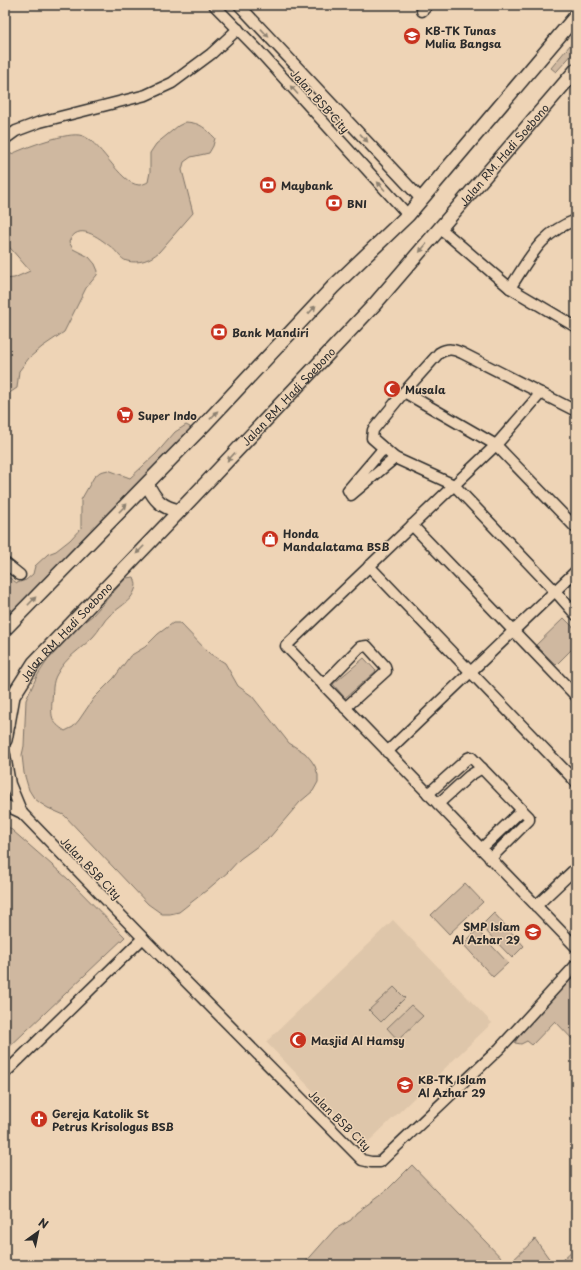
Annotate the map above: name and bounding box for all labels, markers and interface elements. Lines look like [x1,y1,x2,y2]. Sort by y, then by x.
place label: KB-TK Tunas Mulia Bangsa [425,22,502,52]
school or university icon: KB-TK Tunas Mulia Bangsa [402,26,422,46]
one-way arrow [261,28,270,38]
street label: Jalan BSB City [286,65,354,137]
one-way arrow [289,85,298,95]
street label: Jalan RM. Hadi Soebono [455,99,552,209]
one-way arrow [359,133,369,143]
bank icon: Maybank [258,175,278,195]
place label: Maybank [281,177,334,194]
one-way arrow [377,181,386,191]
bank icon: BNI [324,193,344,213]
place label: BNI [347,195,367,212]
one-way arrow [418,242,427,253]
one-way arrow [308,305,317,315]
bank icon: Bank Mandiri [209,322,229,342]
place label: Bank Mandiri [232,324,309,341]
street label: Jalan RM. Hadi Soebono [237,343,339,449]
mosque icon: Musala [382,379,402,399]
place label: Musala [405,381,446,398]
supermarket icon: Super Indo [115,405,135,425]
place label: Super Indo [138,407,197,424]
one-way arrow [209,410,219,420]
one-way arrow [226,452,236,462]
one-way arrow [118,503,128,513]
place label: Honda Mandalatama BSB [283,525,389,555]
shop icon: Honda Mandalatama BSB [260,529,280,549]
one-way arrow [136,545,145,555]
street label: Jalan RM. Hadi Soebono [16,578,116,685]
one-way arrow [27,596,37,606]
street label: Jalan BSB City [57,833,125,903]
place label: SMP Islam Al Azhar 29 [452,918,520,948]
school or university icon: SMP Islam Al Azhar 29 [523,922,543,942]
mosque icon: Masjid Al Hamsy [288,1030,308,1050]
place label: Masjid Al Hamsy [311,1032,405,1049]
place label: KB-TK Islam Al Azhar 29 [417,1071,486,1101]
school or university icon: KB-TK Islam Al Azhar 29 [395,1075,415,1095]
street label: Jalan BSB City [305,1086,375,1154]
place label: Gereja Katolik St Petrus Krisologus BSB [52,1105,174,1135]
church icon: Gereja Katolik St Petrus Krisologus BSB [29,1109,49,1129]
north arrow [18,1212,58,1252]
text: N [35,1214,52,1233]

